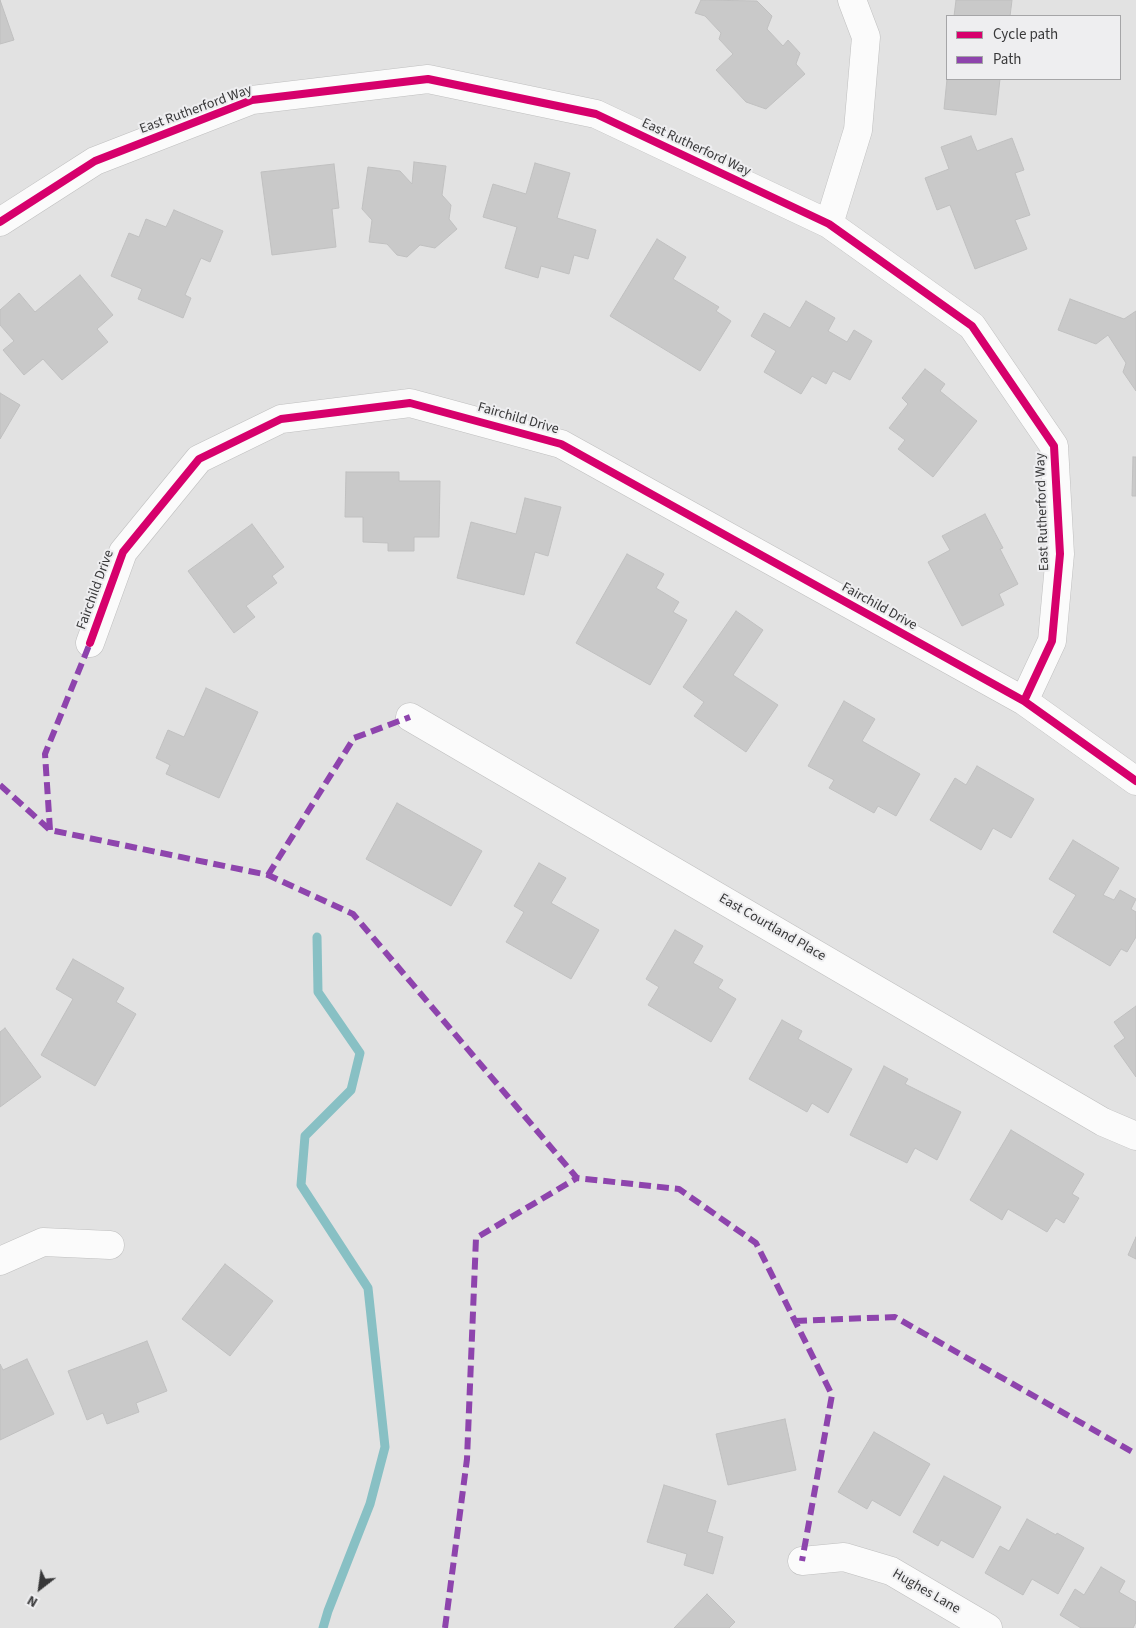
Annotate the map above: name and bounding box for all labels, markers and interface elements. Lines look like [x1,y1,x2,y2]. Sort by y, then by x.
legend [946,15,1121,80]
text: Cycle path [993,24,1058,45]
text: Path [993,49,1021,70]
street label: East Rutherford Way [137,82,255,138]
street label: East Rutherford Way [639,115,753,181]
street label: Fairchild Drive [476,399,560,439]
street label: East Rutherford Way [1033,453,1053,571]
street label: Fairchild Drive [74,548,118,632]
street label: Fairchild Drive [838,579,920,635]
street label: East Courtland Place [716,891,828,965]
north arrow [15,1563,65,1613]
street label: Hughes Lane [889,1566,963,1618]
text: N [23,1590,42,1612]

